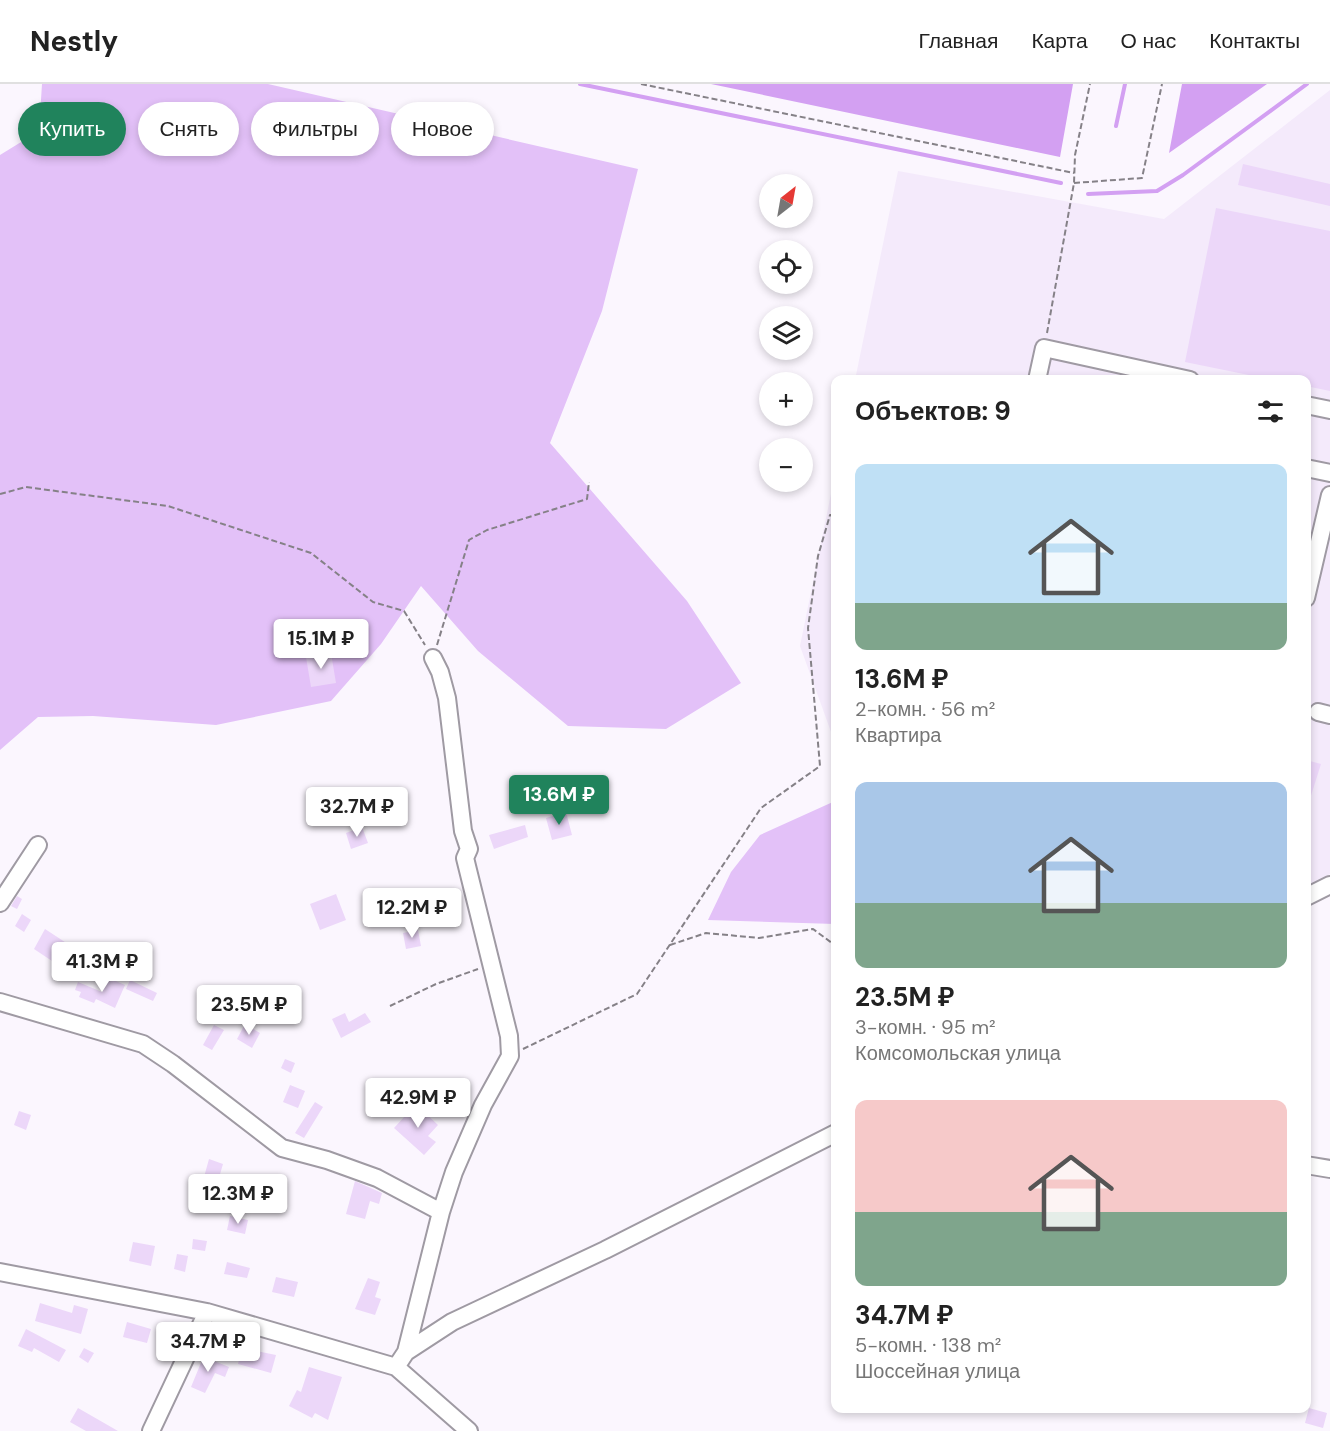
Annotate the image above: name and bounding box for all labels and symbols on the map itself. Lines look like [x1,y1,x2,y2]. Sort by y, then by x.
north arrow [759,174,813,228]
pin: 15.1M ₽ [266,619,376,670]
pin: 13.6M ₽ [504,775,614,826]
pin: 32.7M ₽ [302,787,412,838]
pin: 12.2M ₽ [357,888,467,939]
pin: 41.3M ₽ [47,942,157,993]
pin: 23.5M ₽ [194,985,304,1036]
pin: 42.9M ₽ [363,1078,473,1129]
pin: 12.3M ₽ [183,1174,293,1225]
pin: 34.7M ₽ [153,1322,263,1373]

